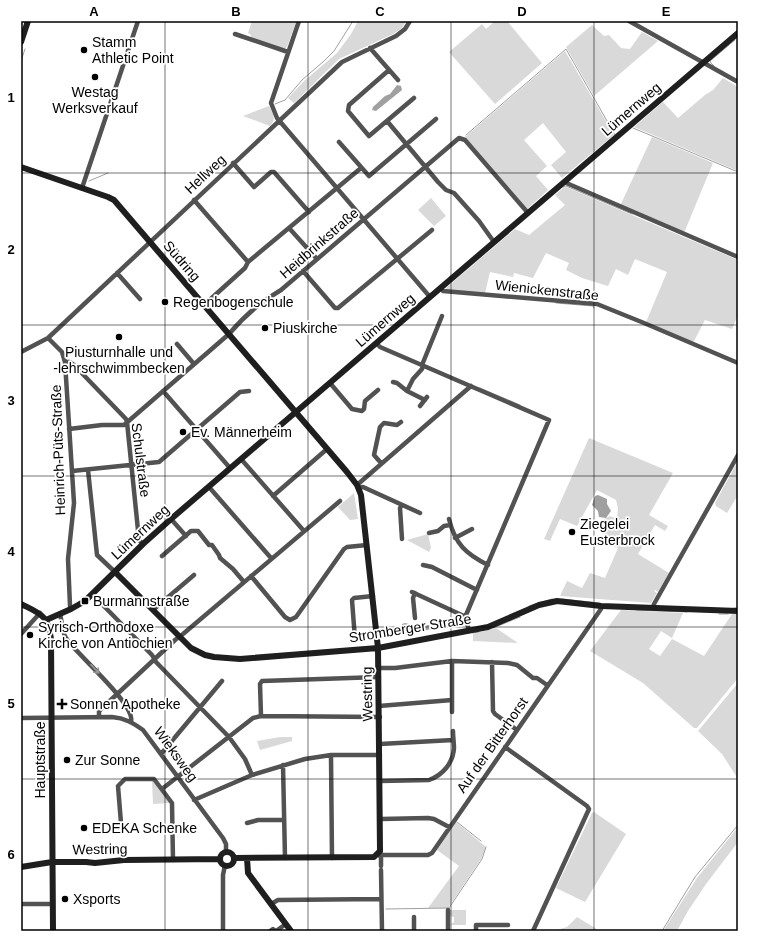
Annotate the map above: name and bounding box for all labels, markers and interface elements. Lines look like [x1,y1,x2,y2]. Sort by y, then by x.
text: A [89,4,99,19]
text: B [231,4,241,19]
text: C [375,4,385,19]
text: D [517,4,527,19]
text: E [662,4,671,19]
place label: Stamm Athletic Point [92,34,174,66]
marker: Stamm Athletic Point [79,45,89,55]
marker: Westag Werksverkauf [90,72,100,82]
street label: Lümernweg [598,79,664,139]
place label: Westag Werksverkauf [52,84,138,116]
text: 1 [7,90,15,105]
street label: Hellweg [181,151,229,197]
street label: Heidbrinkstraße [276,204,362,281]
street label: Südring [160,238,204,284]
text: 2 [7,242,15,257]
street label: Wienickenstraße [494,277,600,303]
street label: Lümernweg [352,290,418,350]
place label: Regenbogenschule [173,294,294,310]
marker: Regenbogenschule [160,297,170,307]
place label: Piuskirche [273,320,338,336]
marker: Piuskirche [260,323,270,333]
marker: Piusturnhalle und -lehrschwimmbecken [114,332,124,342]
place label: Piusturnhalle und -lehrschwimmbecken [53,344,185,376]
street label: Heinrich-Püts-Straße [48,384,68,516]
text: 3 [7,393,15,408]
street label: Schulstraße [129,422,154,498]
place label: Ev. Männerheim [191,424,292,440]
marker: Ev. Männerheim [178,427,188,437]
street label: Lümernweg [108,501,172,563]
place label: Ziegelei Eusterbrock [580,516,656,548]
marker: Ziegelei Eusterbrock [567,527,577,537]
text: 4 [7,544,15,559]
place label: Burmannstraße [93,593,190,609]
marker: Burmannstraße [80,596,90,606]
street label: Stromberger Straße [348,610,473,646]
place label: Syrisch-Orthodoxe Kirche von Antiochien [38,619,173,651]
marker: Syrisch-Orthodoxe Kirche von Antiochien [25,630,35,640]
one-way arrow [90,664,99,674]
street label: Westring [359,666,375,722]
street label: Auf der Bitterhorst [453,694,531,796]
text: 5 [7,696,15,711]
place label: Sonnen Apotheke [70,696,181,712]
marker: Sonnen Apotheke [57,699,67,709]
street label: Hauptstraße [32,721,48,799]
street label: Wieksweg [151,723,201,785]
place label: Zur Sonne [75,752,141,768]
marker: Zur Sonne [62,755,72,765]
place label: EDEKA Schenke [92,820,197,836]
marker: EDEKA Schenke [79,823,89,833]
street label: Westring [72,841,128,857]
text: 6 [7,847,15,862]
place label: Xsports [73,891,120,907]
marker: Xsports [60,894,70,904]

